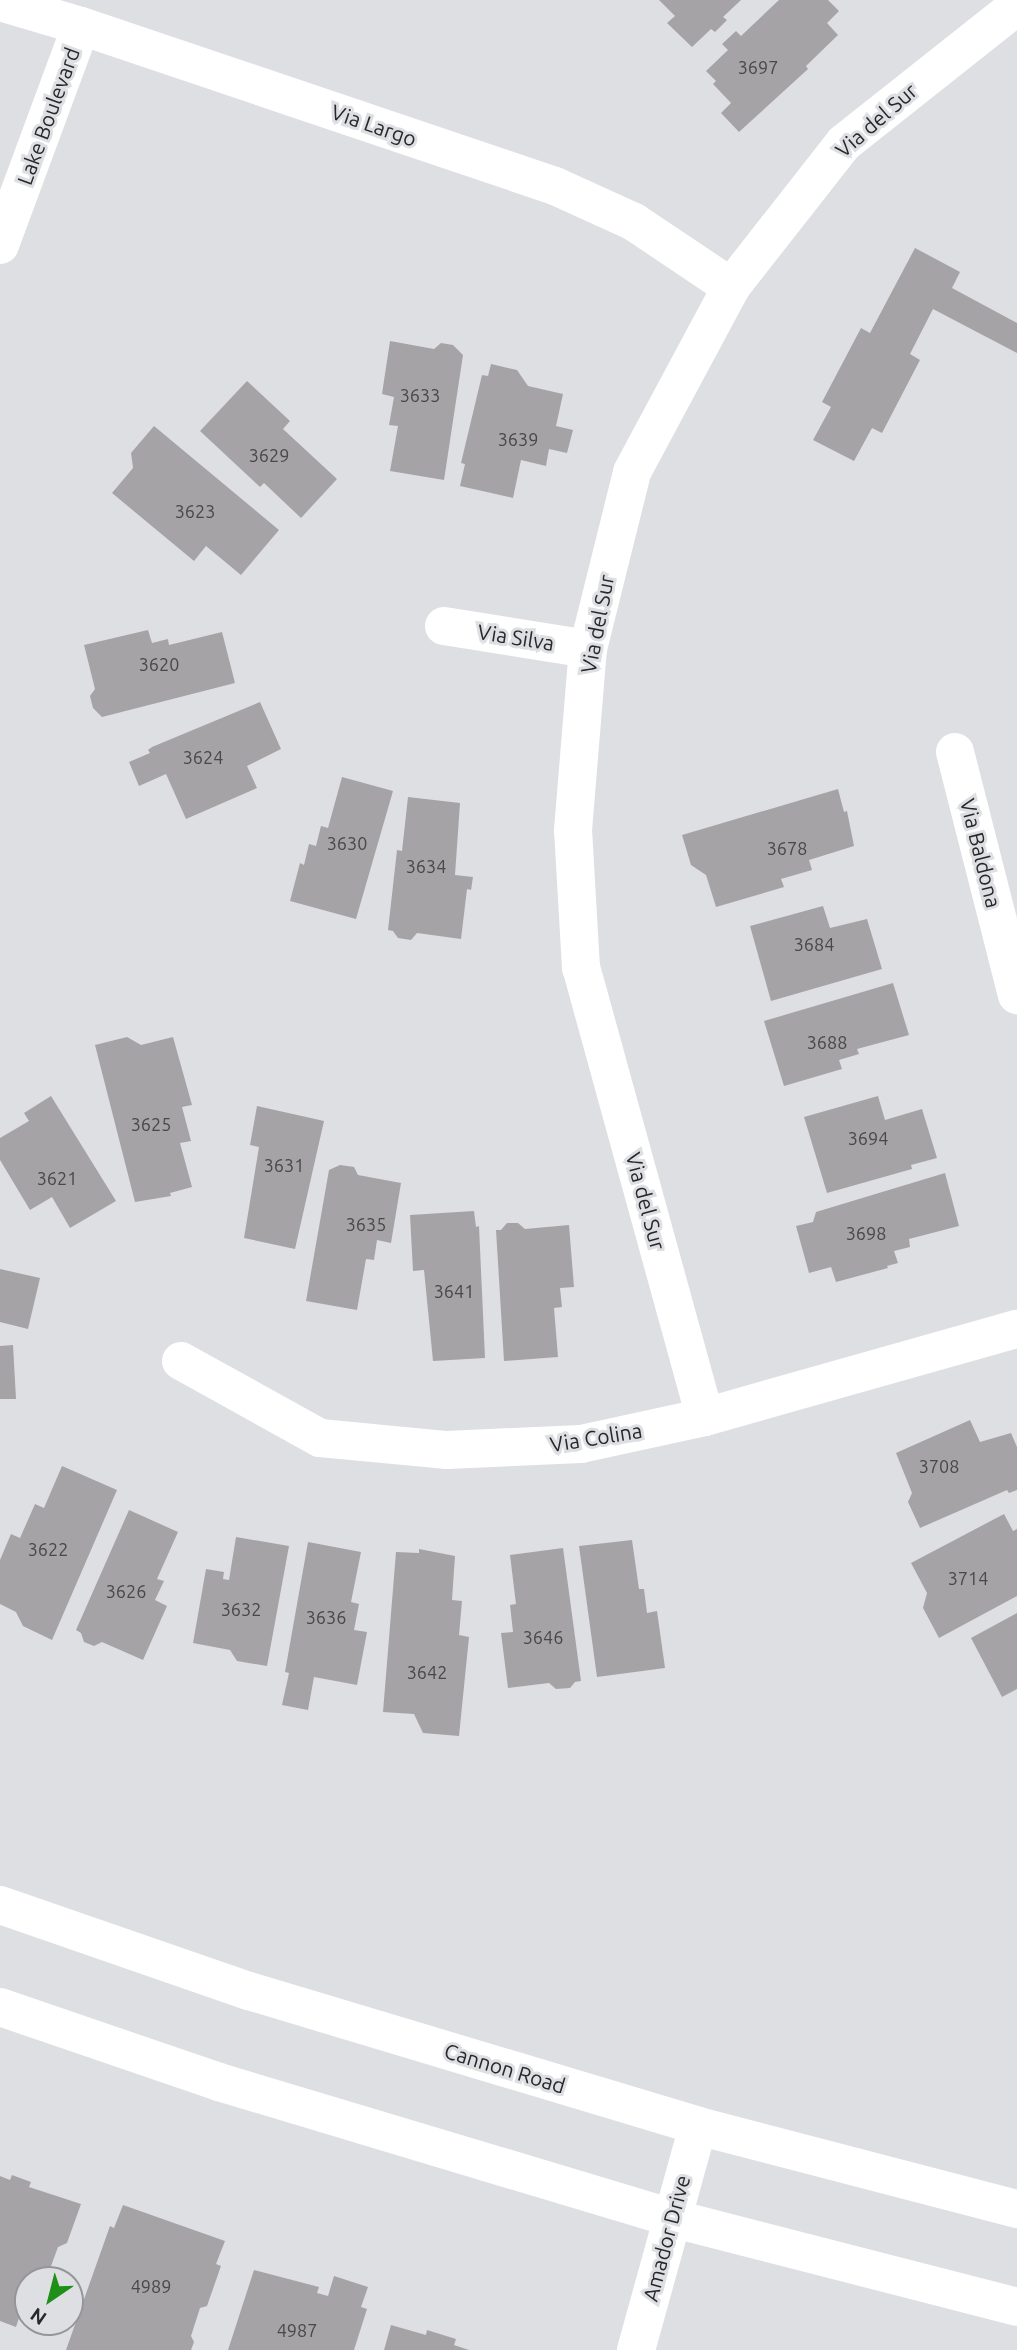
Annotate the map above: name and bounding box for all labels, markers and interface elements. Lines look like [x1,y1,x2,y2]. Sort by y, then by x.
street label: Lake Boulevard [12,44,84,188]
house number: 3697 [738,56,778,78]
street label: Via del Sur [830,78,922,162]
street label: Via Largo [328,99,420,151]
house number: 3633 [400,384,440,406]
house number: 3639 [498,428,538,450]
house number: 3629 [249,444,289,466]
house number: 3623 [175,500,215,522]
street label: Via del Sur [575,573,619,675]
street label: Via Silva [476,619,556,655]
house number: 3620 [139,653,179,675]
house number: 3624 [183,746,223,768]
street label: Via Baldona [955,796,1007,910]
house number: 3630 [327,832,367,854]
house number: 3678 [767,837,807,859]
house number: 3634 [406,855,446,877]
house number: 3684 [794,933,834,955]
house number: 3688 [807,1031,847,1053]
house number: 3625 [131,1113,171,1135]
house number: 3694 [848,1127,888,1149]
street label: Via del Sur [621,1150,671,1252]
house number: 3631 [264,1154,304,1176]
house number: 3621 [37,1167,77,1189]
house number: 3635 [346,1213,386,1235]
house number: 3698 [846,1222,886,1244]
house number: 3641 [434,1280,474,1302]
street label: Via Colina [548,1417,644,1457]
house number: 3708 [919,1455,959,1477]
house number: 3622 [28,1538,68,1560]
house number: 3714 [948,1567,988,1589]
house number: 3626 [106,1580,146,1602]
house number: 3632 [221,1598,261,1620]
house number: 3636 [306,1606,346,1628]
house number: 3646 [523,1626,563,1648]
house number: 3642 [407,1661,447,1683]
street label: Cannon Road [441,2038,569,2098]
street label: Amador Drive [637,2172,695,2304]
north arrow [14,2266,84,2336]
house number: 4989 [131,2275,171,2297]
text: N [26,2303,50,2330]
house number: 4987 [277,2319,317,2341]

